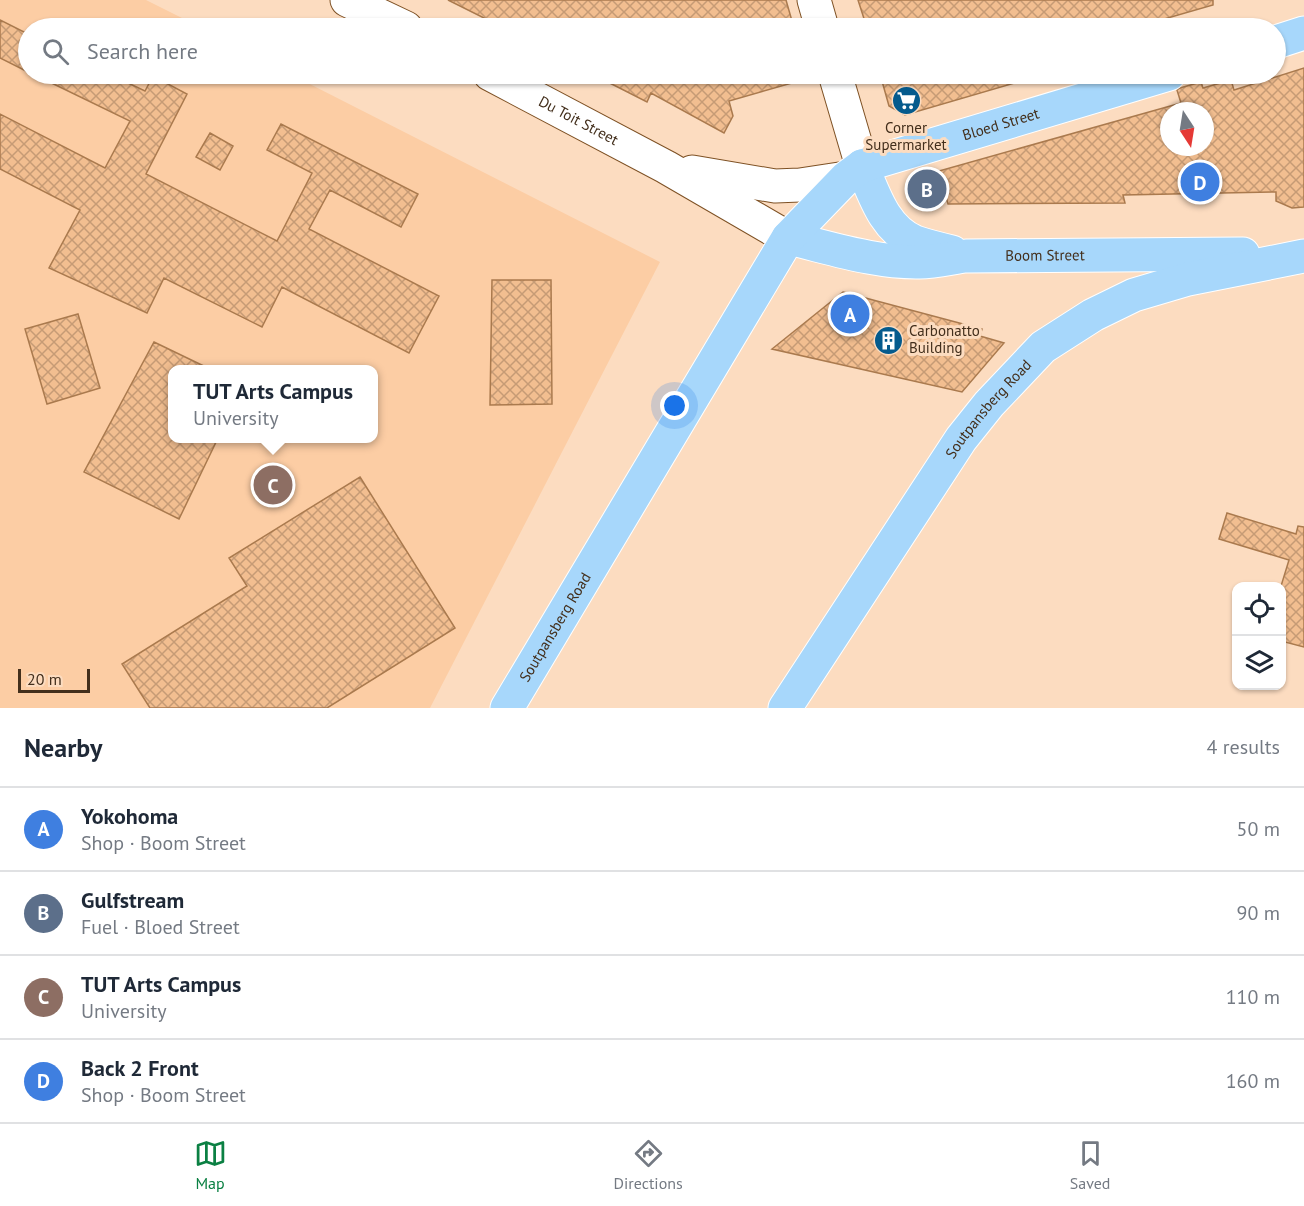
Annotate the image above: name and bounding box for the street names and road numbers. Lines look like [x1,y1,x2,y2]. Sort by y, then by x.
street label: Du Toit Street [536,91,622,149]
street label: Bloed Street [960,103,1041,144]
street label: Boom Street [1005,245,1085,265]
street label: Soutpansberg Road [941,355,1035,462]
street label: Soutpansberg Road [515,569,595,685]

